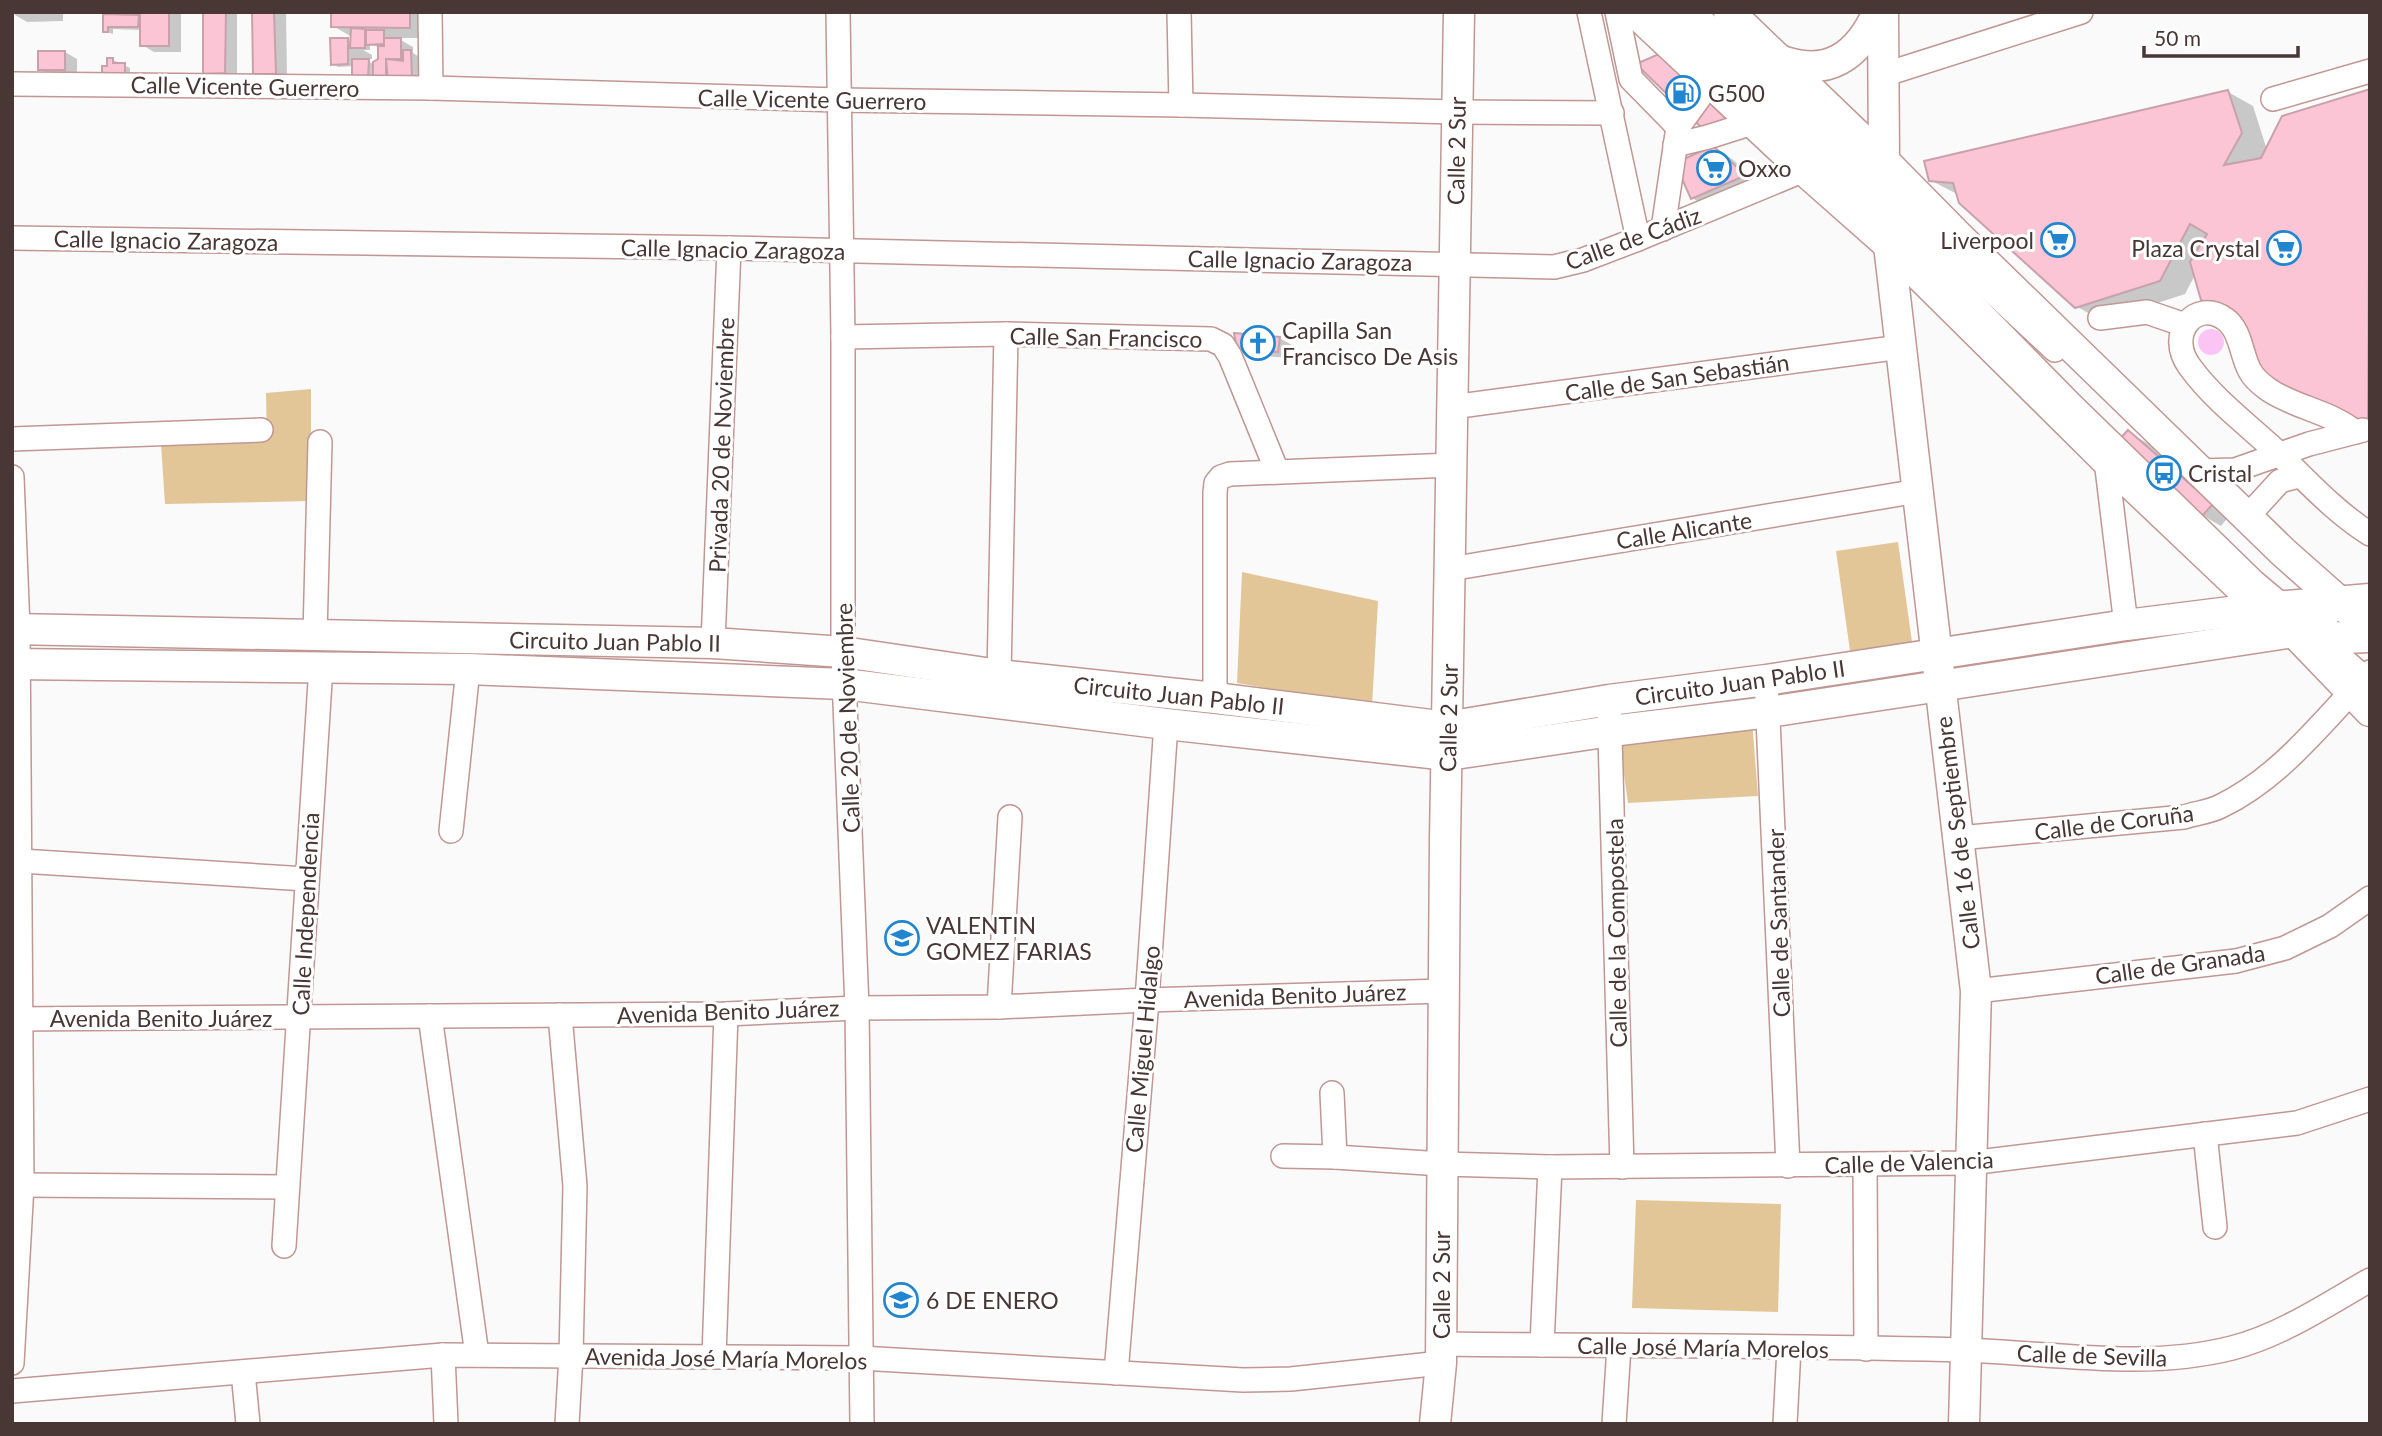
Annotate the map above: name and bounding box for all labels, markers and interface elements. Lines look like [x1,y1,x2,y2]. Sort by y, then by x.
scale bar [2144,14,2298,58]
text: 50 m [2154,25,2201,50]
street label: Calle Vicente Guerrero [130,70,360,102]
fuel station icon: G500 [1664,74,1702,112]
place label: G500 [1708,79,1765,107]
street label: Calle Vicente Guerrero [697,83,927,115]
street label: Calle 2 Sur [1441,96,1471,205]
supermarket icon: Oxxo [1695,149,1733,187]
place label: Oxxo [1738,154,1792,182]
street label: Calle de Cádiz [1561,201,1705,275]
supermarket icon: Liverpool [2039,221,2077,259]
street label: Calle Ignacio Zaragoza [53,224,279,256]
place label: Liverpool [1940,226,2034,254]
supermarket icon: Plaza Crystal [2265,229,2303,267]
street label: Calle Ignacio Zaragoza [620,233,846,265]
place label: Plaza Crystal [2131,234,2260,262]
street label: Calle Ignacio Zaragoza [1187,244,1413,276]
place label: Capilla San Francisco De Asis [1282,316,1458,370]
street label: Privada 20 de Noviembre [703,317,739,573]
street label: Calle San Francisco [1009,321,1203,353]
church icon: Capilla San Francisco De Asis [1239,324,1277,362]
street label: Calle de San Sebastián [1563,347,1791,407]
bus stop icon: Cristal [2145,454,2183,492]
place label: Cristal [2188,459,2252,487]
street label: Calle Alicante [1614,505,1754,555]
street label: Calle 20 de Noviembre [829,602,865,834]
street label: Circuito Juan Pablo II [509,625,721,657]
street label: Circuito Juan Pablo II [1633,653,1847,711]
street label: Calle 2 Sur [1433,663,1463,772]
street label: Circuito Juan Pablo II [1072,670,1286,720]
street label: Calle 16 de Septiembre [1929,715,1985,951]
street label: Calle de Coruña [2033,798,2195,846]
street label: Calle Independencia [286,812,324,1016]
street label: Calle de la Compostela [1600,818,1632,1048]
street label: Calle de Santander [1761,827,1795,1018]
place label: VALENTIN GOMEZ FARIAS [926,911,1092,965]
school or university icon: VALENTIN GOMEZ FARIAS [883,919,921,957]
street label: Calle de Granada [2093,938,2267,990]
street label: Calle Miguel Hidalgo [1119,944,1165,1154]
street label: Avenida Benito Juárez [1183,977,1407,1013]
street label: Avenida Benito Juárez [616,993,840,1029]
street label: Avenida Benito Juárez [50,1004,272,1032]
street label: Calle de Valencia [1824,1145,1994,1179]
street label: Calle 2 Sur [1427,1230,1455,1339]
school or university icon: 6 DE ENERO [882,1281,920,1319]
place label: 6 DE ENERO [926,1286,1059,1314]
street label: Calle José María Morelos [1577,1331,1829,1363]
street label: Calle de Sevilla [2016,1338,2168,1372]
street label: Avenida José María Morelos [584,1342,868,1374]

